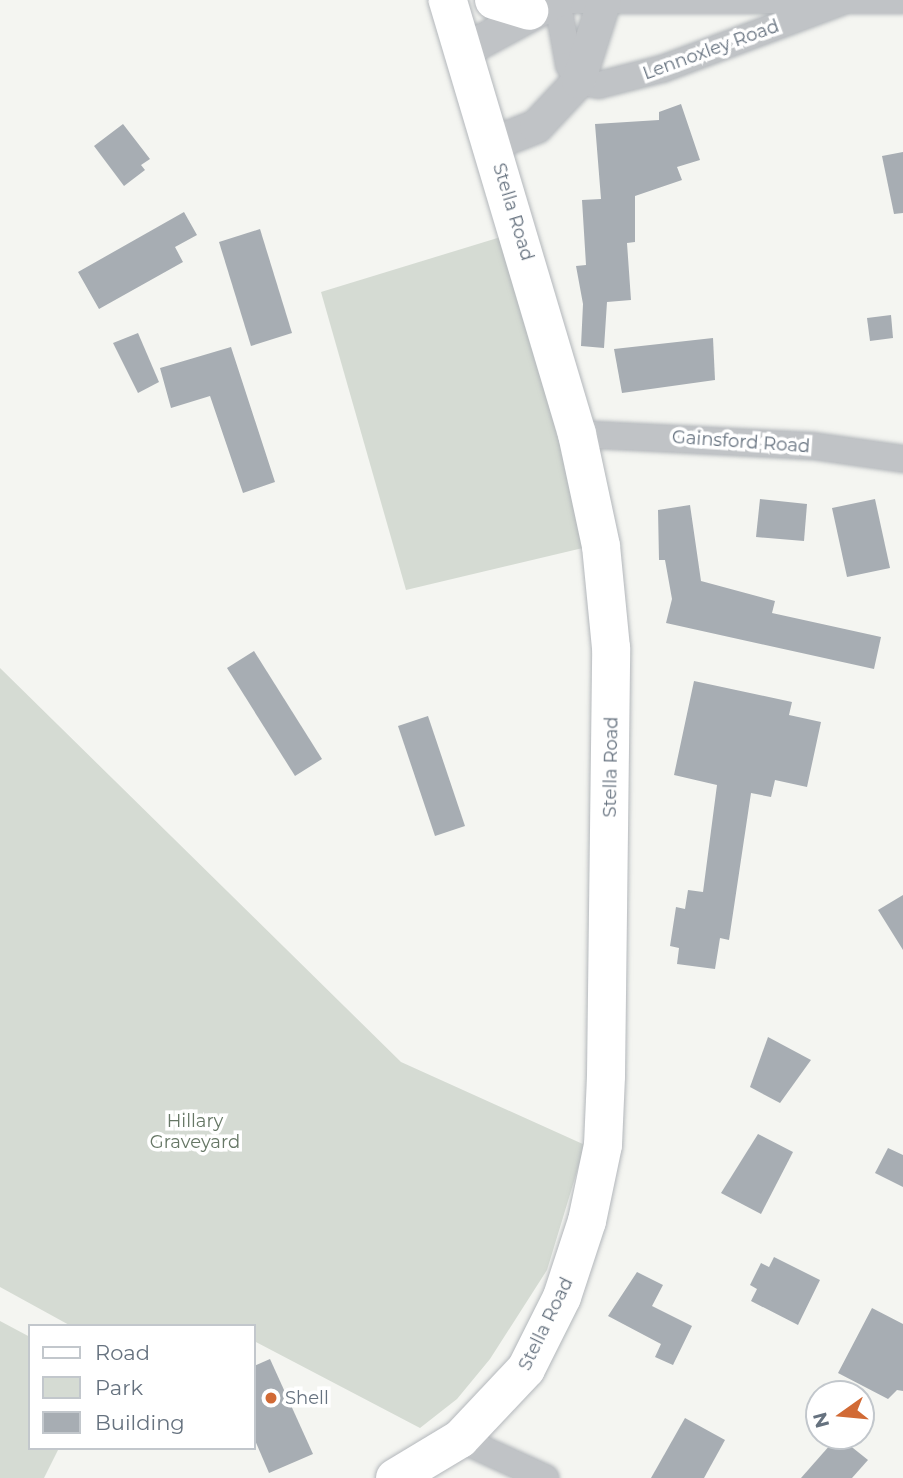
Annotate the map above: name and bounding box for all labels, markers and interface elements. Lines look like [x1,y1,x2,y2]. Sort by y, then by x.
street label: Lennoxley Road [640,15,782,85]
street label: Stella Road [488,161,538,263]
street label: Gainsford Road [671,426,811,458]
street label: Stella Road [599,716,623,818]
park label: Hillary Graveyard [150,1111,240,1154]
street label: Stella Road [514,1274,578,1374]
legend [28,1324,256,1450]
text: Road [95,1340,150,1365]
text: Park [95,1375,143,1400]
north arrow [805,1380,875,1450]
place label: Shell [285,1387,329,1409]
marker: Shell [263,1390,279,1406]
text: Building [95,1410,185,1435]
text: N [808,1410,834,1430]

